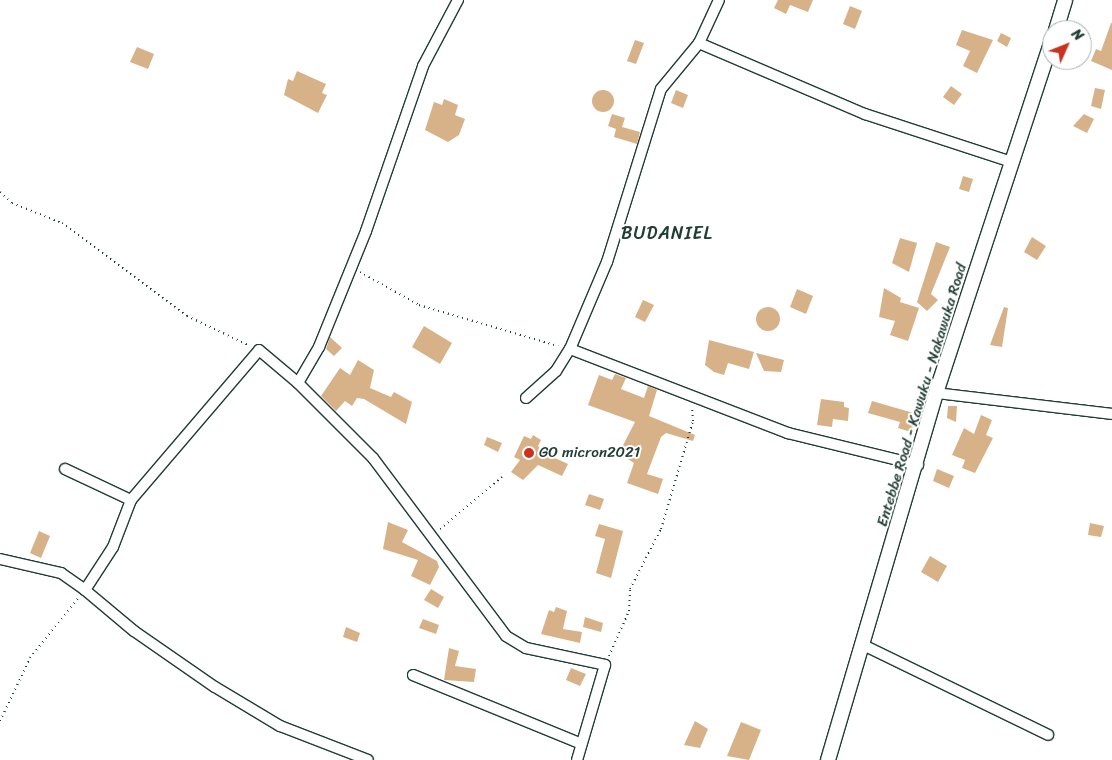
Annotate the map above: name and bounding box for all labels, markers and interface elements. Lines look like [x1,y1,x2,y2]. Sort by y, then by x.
north arrow [1042,20,1092,70]
text: N [1065,23,1090,47]
district label: BUDANIEL [621,222,713,244]
street label: Entebbe Road - Kawuku - Nakawuka Road [873,261,971,529]
place label: GO micron2021 [539,444,640,462]
marker: GO micron2021 [523,447,535,459]

